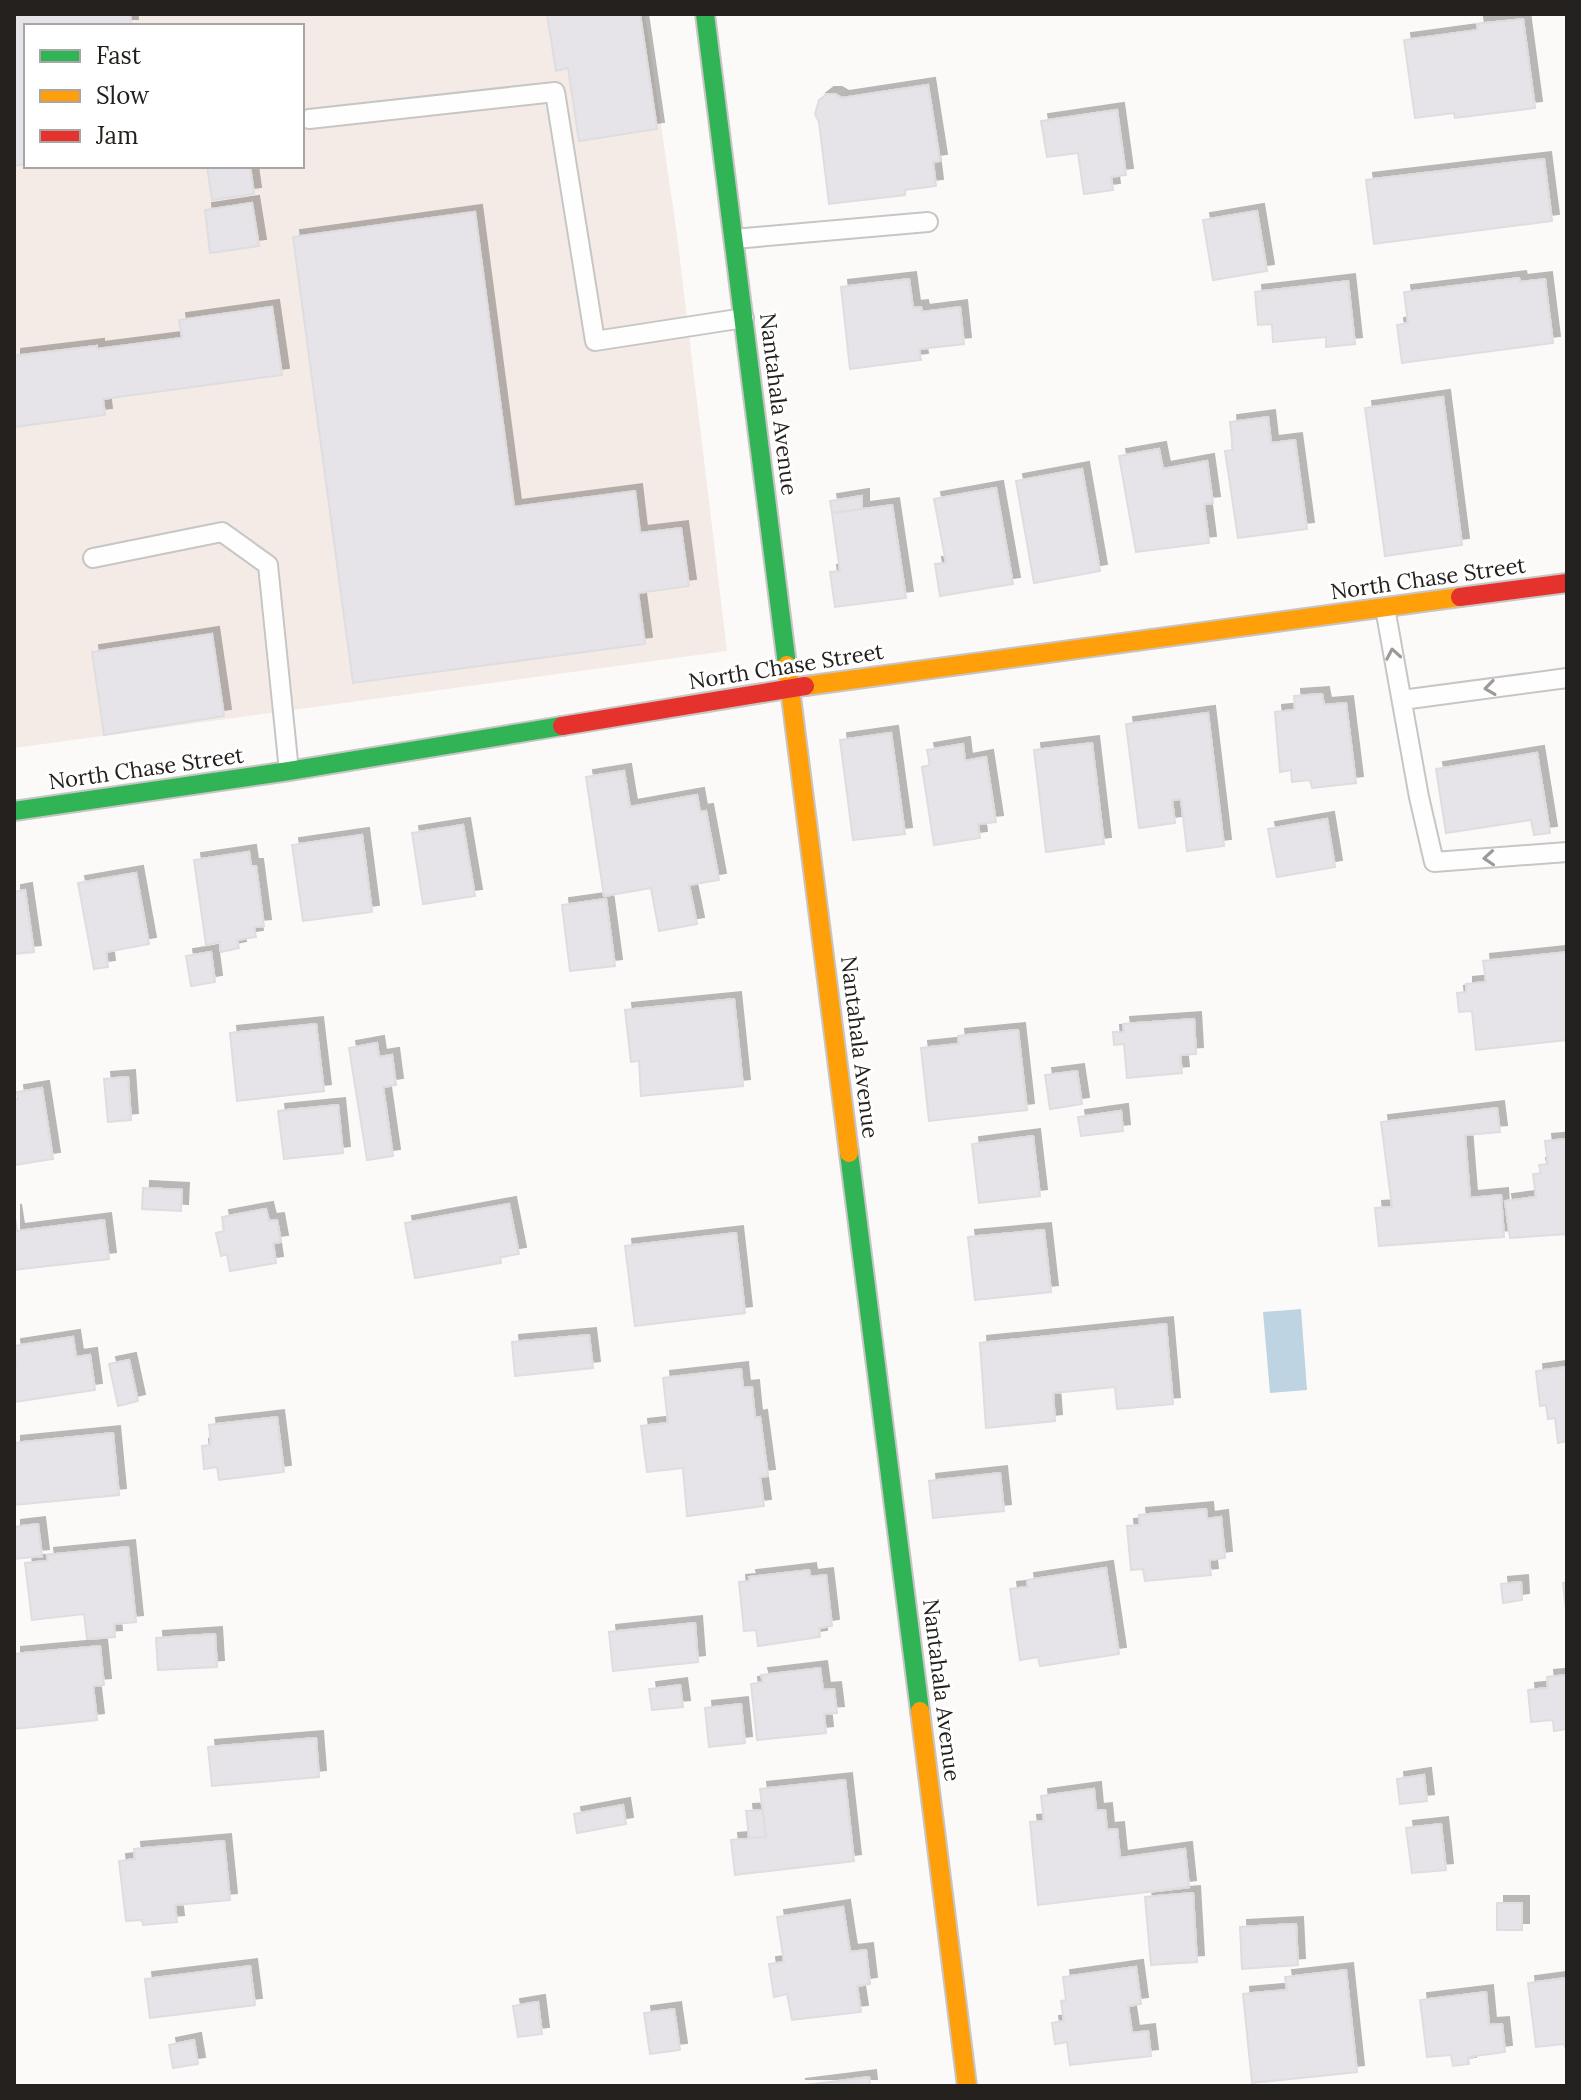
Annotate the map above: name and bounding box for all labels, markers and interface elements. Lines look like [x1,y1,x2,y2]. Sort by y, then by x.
legend [24,24,304,168]
text: Fast [96,40,142,71]
text: Slow [96,80,150,111]
text: Jam [95,120,138,151]
street label: Nantahala Avenue [754,311,804,497]
street label: North Chase Street [1329,550,1528,606]
street label: North Chase Street [687,637,886,695]
one-way arrow [1386,647,1403,661]
one-way arrow [1483,679,1497,696]
street label: North Chase Street [47,740,246,796]
one-way arrow [1482,849,1495,866]
street label: Nantahala Avenue [835,954,885,1140]
street label: Nantahala Avenue [917,1597,967,1783]

